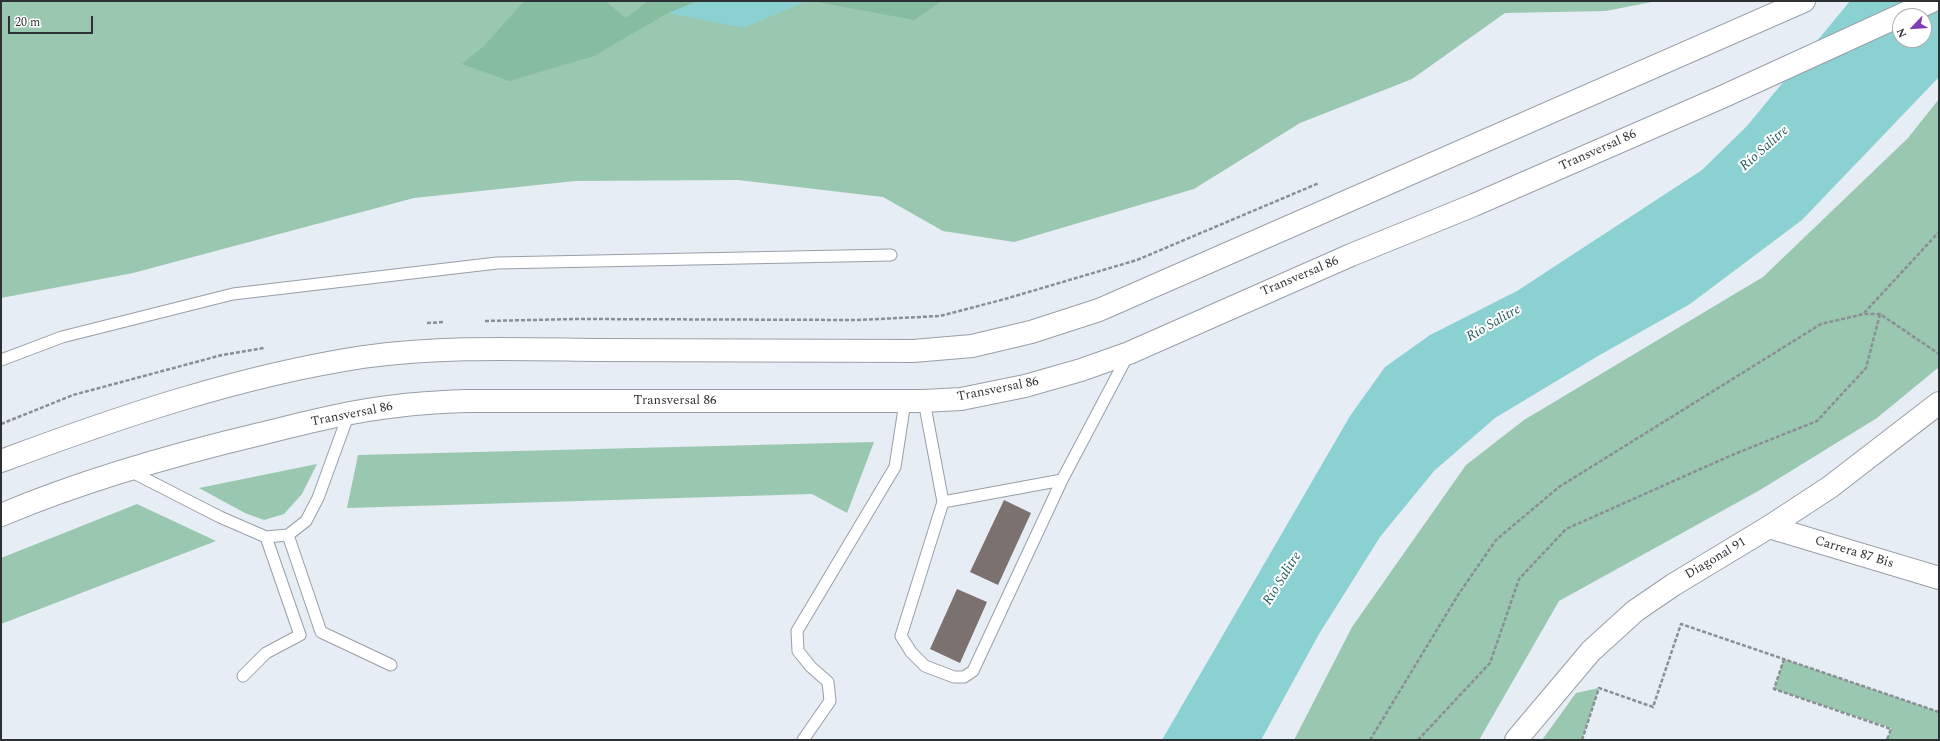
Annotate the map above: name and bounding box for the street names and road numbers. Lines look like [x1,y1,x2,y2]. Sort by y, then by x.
street label: Transversal 86 [1557,127,1639,175]
street label: Transversal 86 [1259,254,1341,300]
street label: Transversal 86 [956,374,1040,406]
street label: Transversal 86 [634,393,716,409]
street label: Transversal 86 [310,399,394,431]
street label: Carrera 87 Bis [1813,534,1895,572]
street label: Diagonal 91 [1683,535,1749,583]

